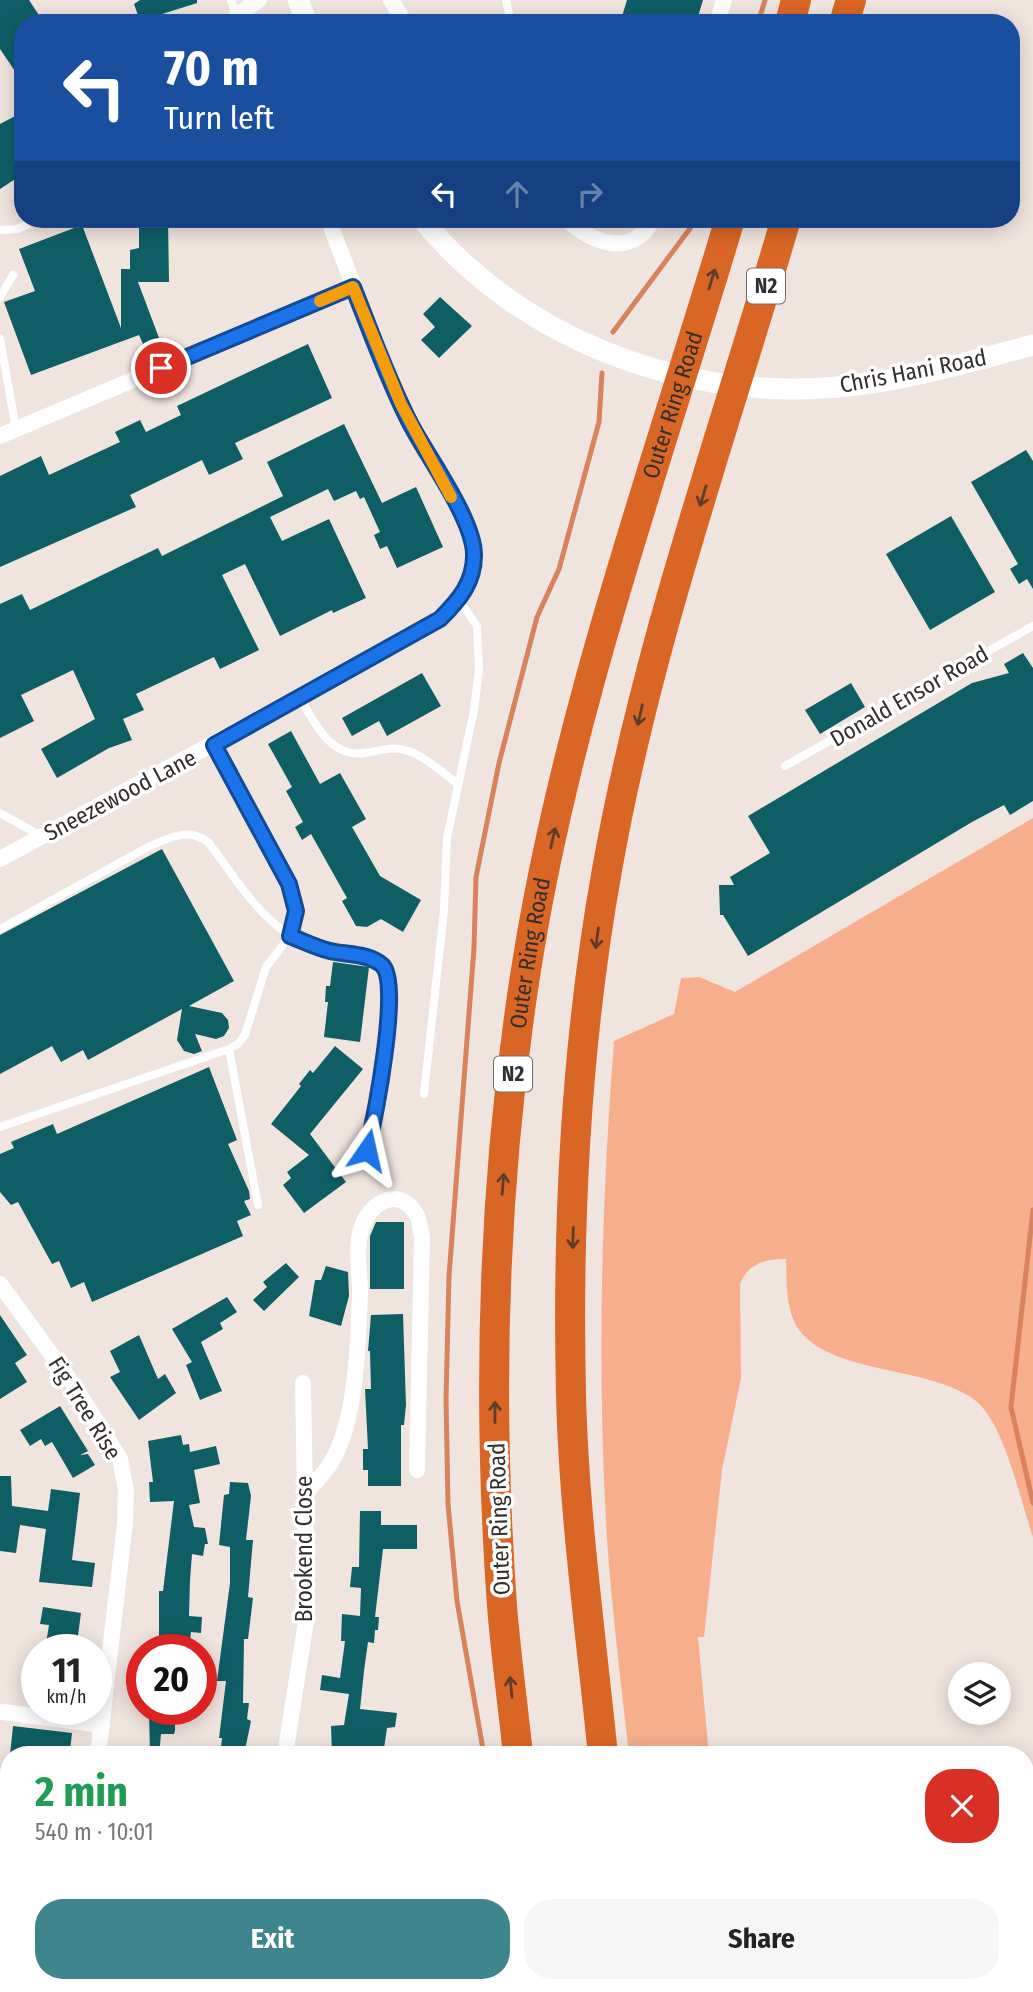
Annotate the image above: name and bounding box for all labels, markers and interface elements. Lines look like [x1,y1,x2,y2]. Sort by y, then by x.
text: 70 m [164,39,259,98]
icon: left [49,42,140,133]
text: Turn left [164,99,274,137]
icon: left [425,175,463,213]
icon: ahead [498,175,536,213]
icon: right [571,175,609,213]
road number: N2 [747,268,785,304]
one-way arrow [707,269,720,291]
street label: Outer Ring Road [636,328,709,482]
pin [131,338,191,398]
street label: Chris Hani Road [837,343,989,399]
icon: arrive [142,349,180,387]
one-way arrow [696,485,709,507]
street label: Donald Ensor Road [825,639,993,753]
one-way arrow [633,703,646,726]
street label: Sneezewood Lane [39,743,201,847]
one-way arrow [546,827,560,850]
street label: Outer Ring Road [504,875,556,1030]
one-way arrow [591,926,604,949]
road number: N2 [494,1056,532,1092]
position arrow [330,1113,404,1187]
one-way arrow [497,1173,510,1196]
one-way arrow [566,1226,580,1249]
street label: Fig Tree Rise [42,1351,128,1465]
one-way arrow [488,1400,502,1423]
street label: Outer Ring Road [482,1442,516,1596]
street label: Brookend Close [290,1476,318,1622]
speed limit sign: 20 [126,1634,217,1725]
text: 11 [52,1649,81,1691]
map controls [948,1662,1011,1725]
button: layers [948,1662,1011,1725]
one-way arrow [504,1677,517,1699]
text: km/h [46,1686,87,1708]
text: 2 min [35,1767,128,1817]
button: close [925,1769,999,1843]
text: 540 m · 10:01 [35,1818,154,1846]
button: Exit [35,1899,510,1979]
button: Share [524,1899,999,1979]

